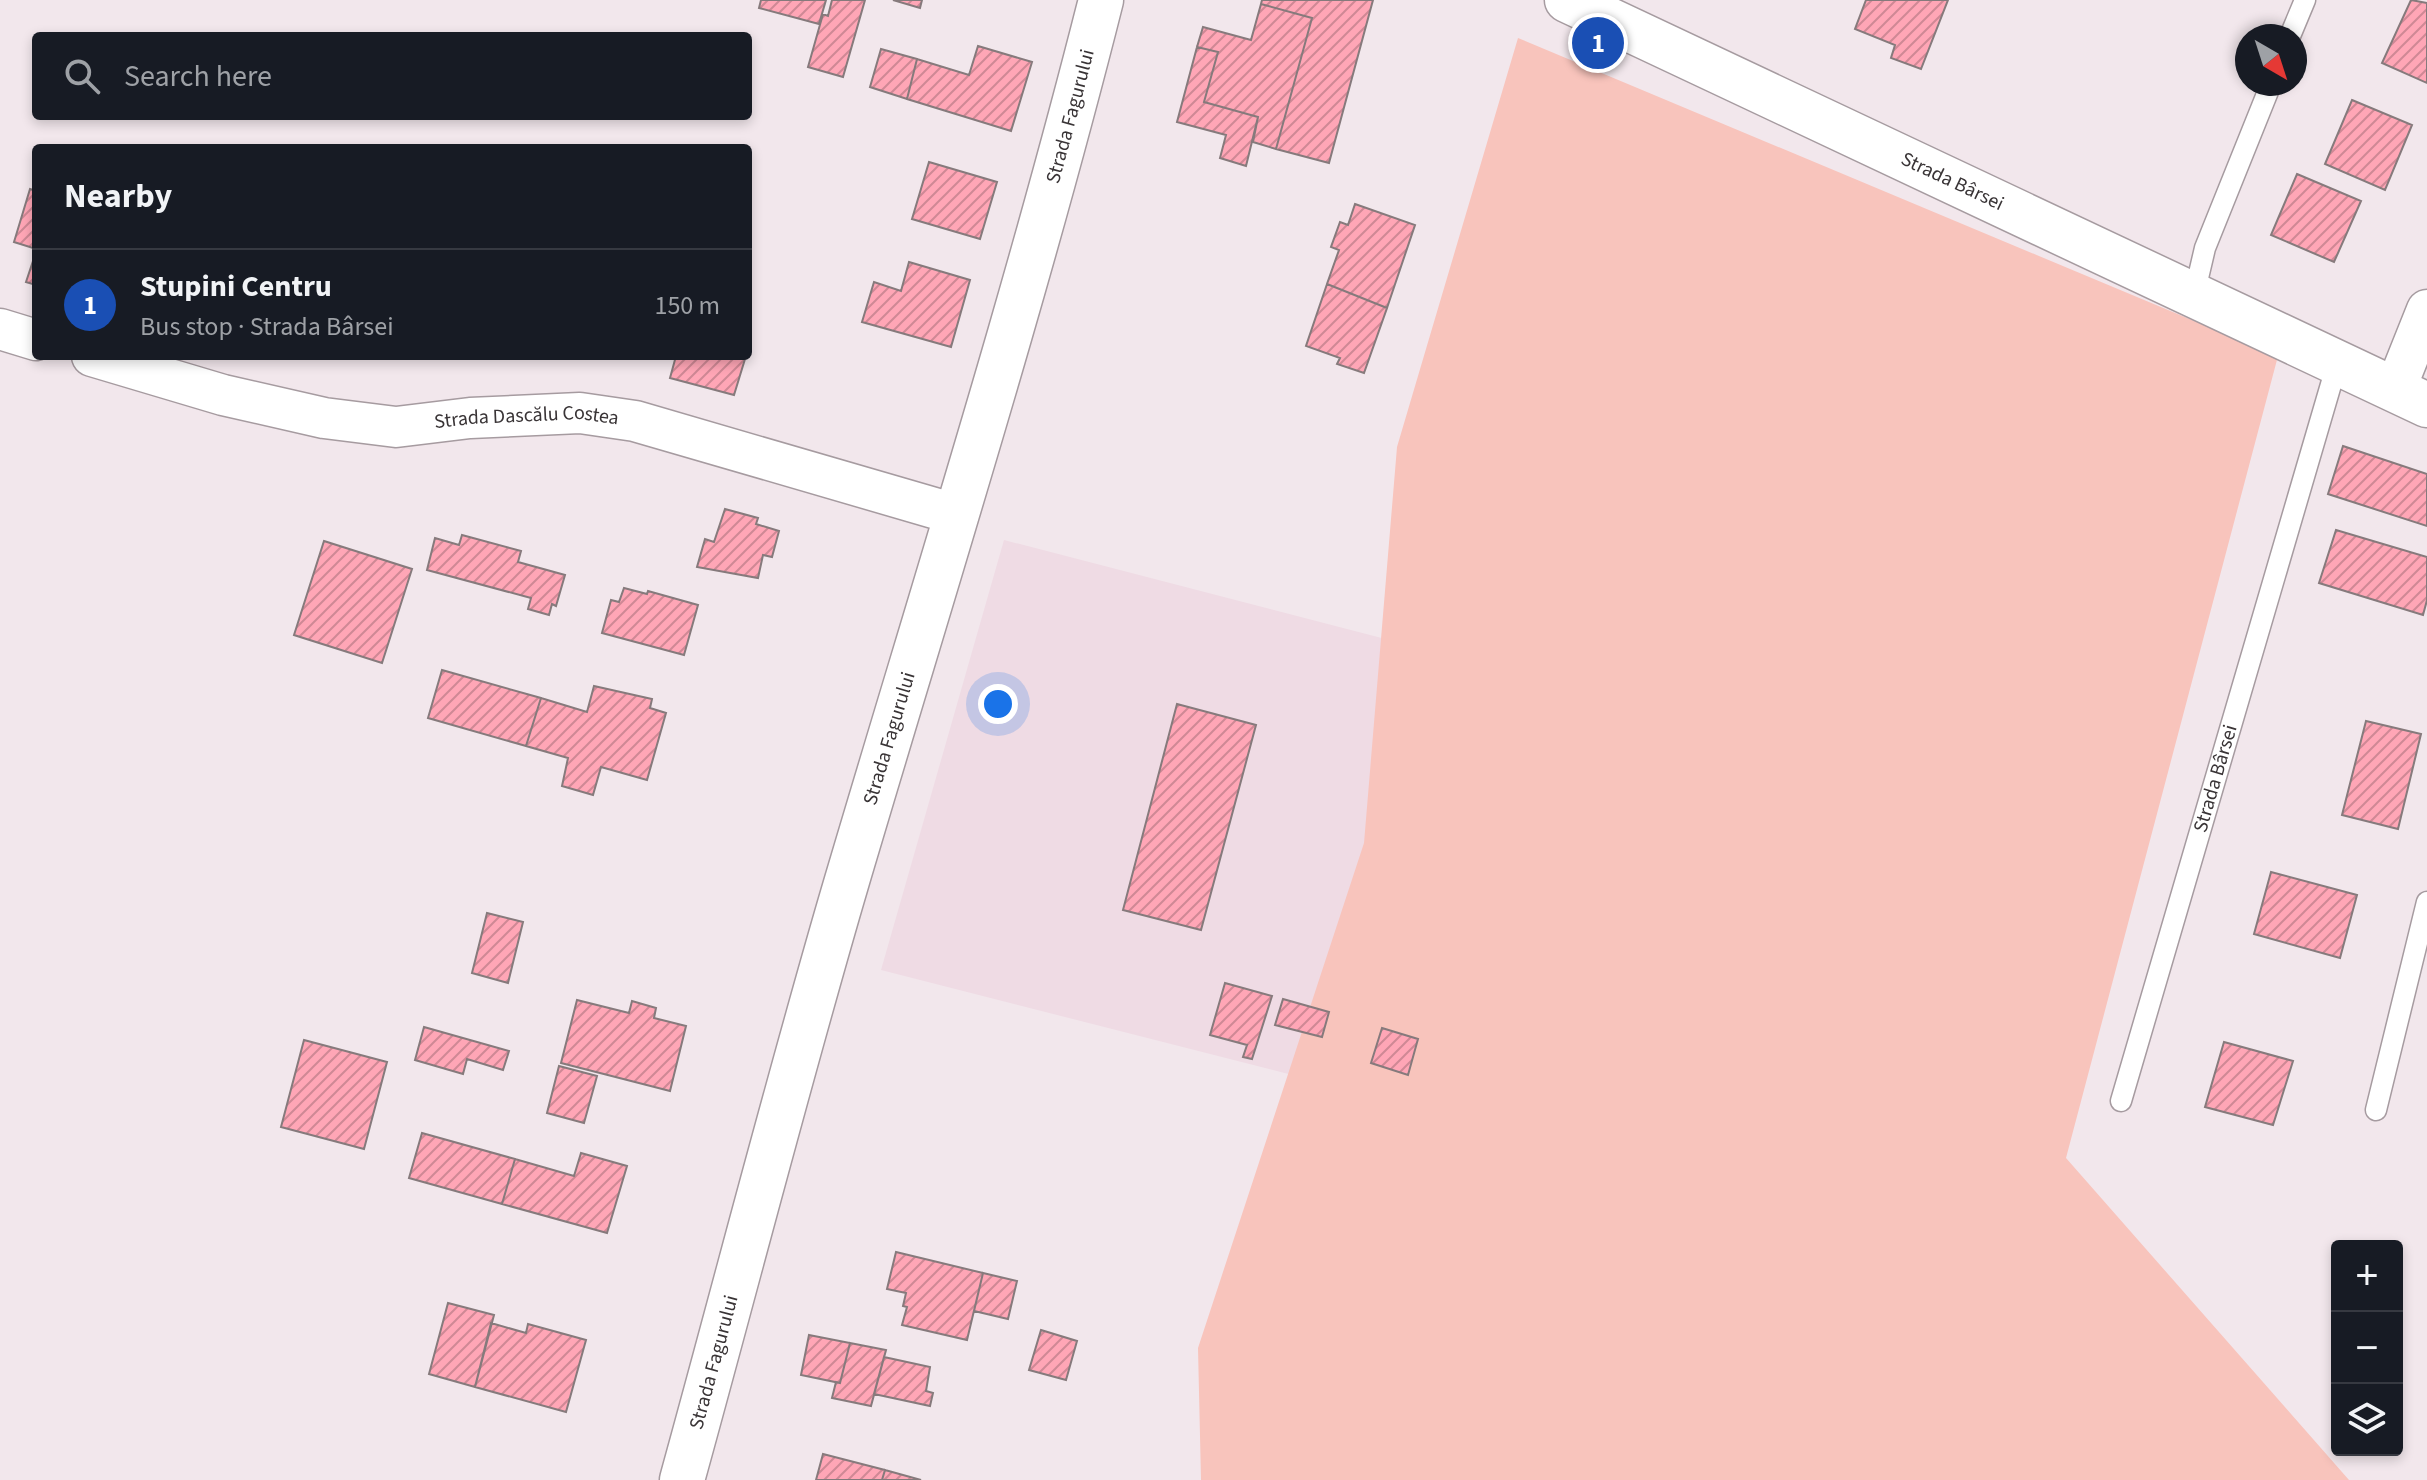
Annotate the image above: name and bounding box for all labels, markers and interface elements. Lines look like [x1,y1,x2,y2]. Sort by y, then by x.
pin: 1 [1572,13,1624,73]
north arrow [2235,24,2307,96]
search box [32,32,752,120]
street label: Strada Fagurului [1039,46,1102,187]
icon: search [60,54,104,98]
text: Search here [124,55,272,98]
street label: Strada Bârsei [1896,145,2008,218]
text: Nearby [64,172,172,221]
text: Stupini Centru [140,265,332,308]
text: 1 [83,287,97,324]
text: 150 m [654,287,720,324]
text: Bus stop · Strada Bârsei [140,308,394,345]
street label: Strada Dascălu Costea [433,399,621,436]
street label: Strada Fagurului [856,669,923,809]
your location [978,684,1018,724]
street label: Strada Bârsei [2186,722,2245,836]
map controls [2331,1240,2403,1456]
button: + [2331,1240,2403,1312]
street label: Strada Fagurului [683,1292,746,1432]
button: − [2331,1312,2403,1384]
button: layers [2331,1384,2403,1456]

